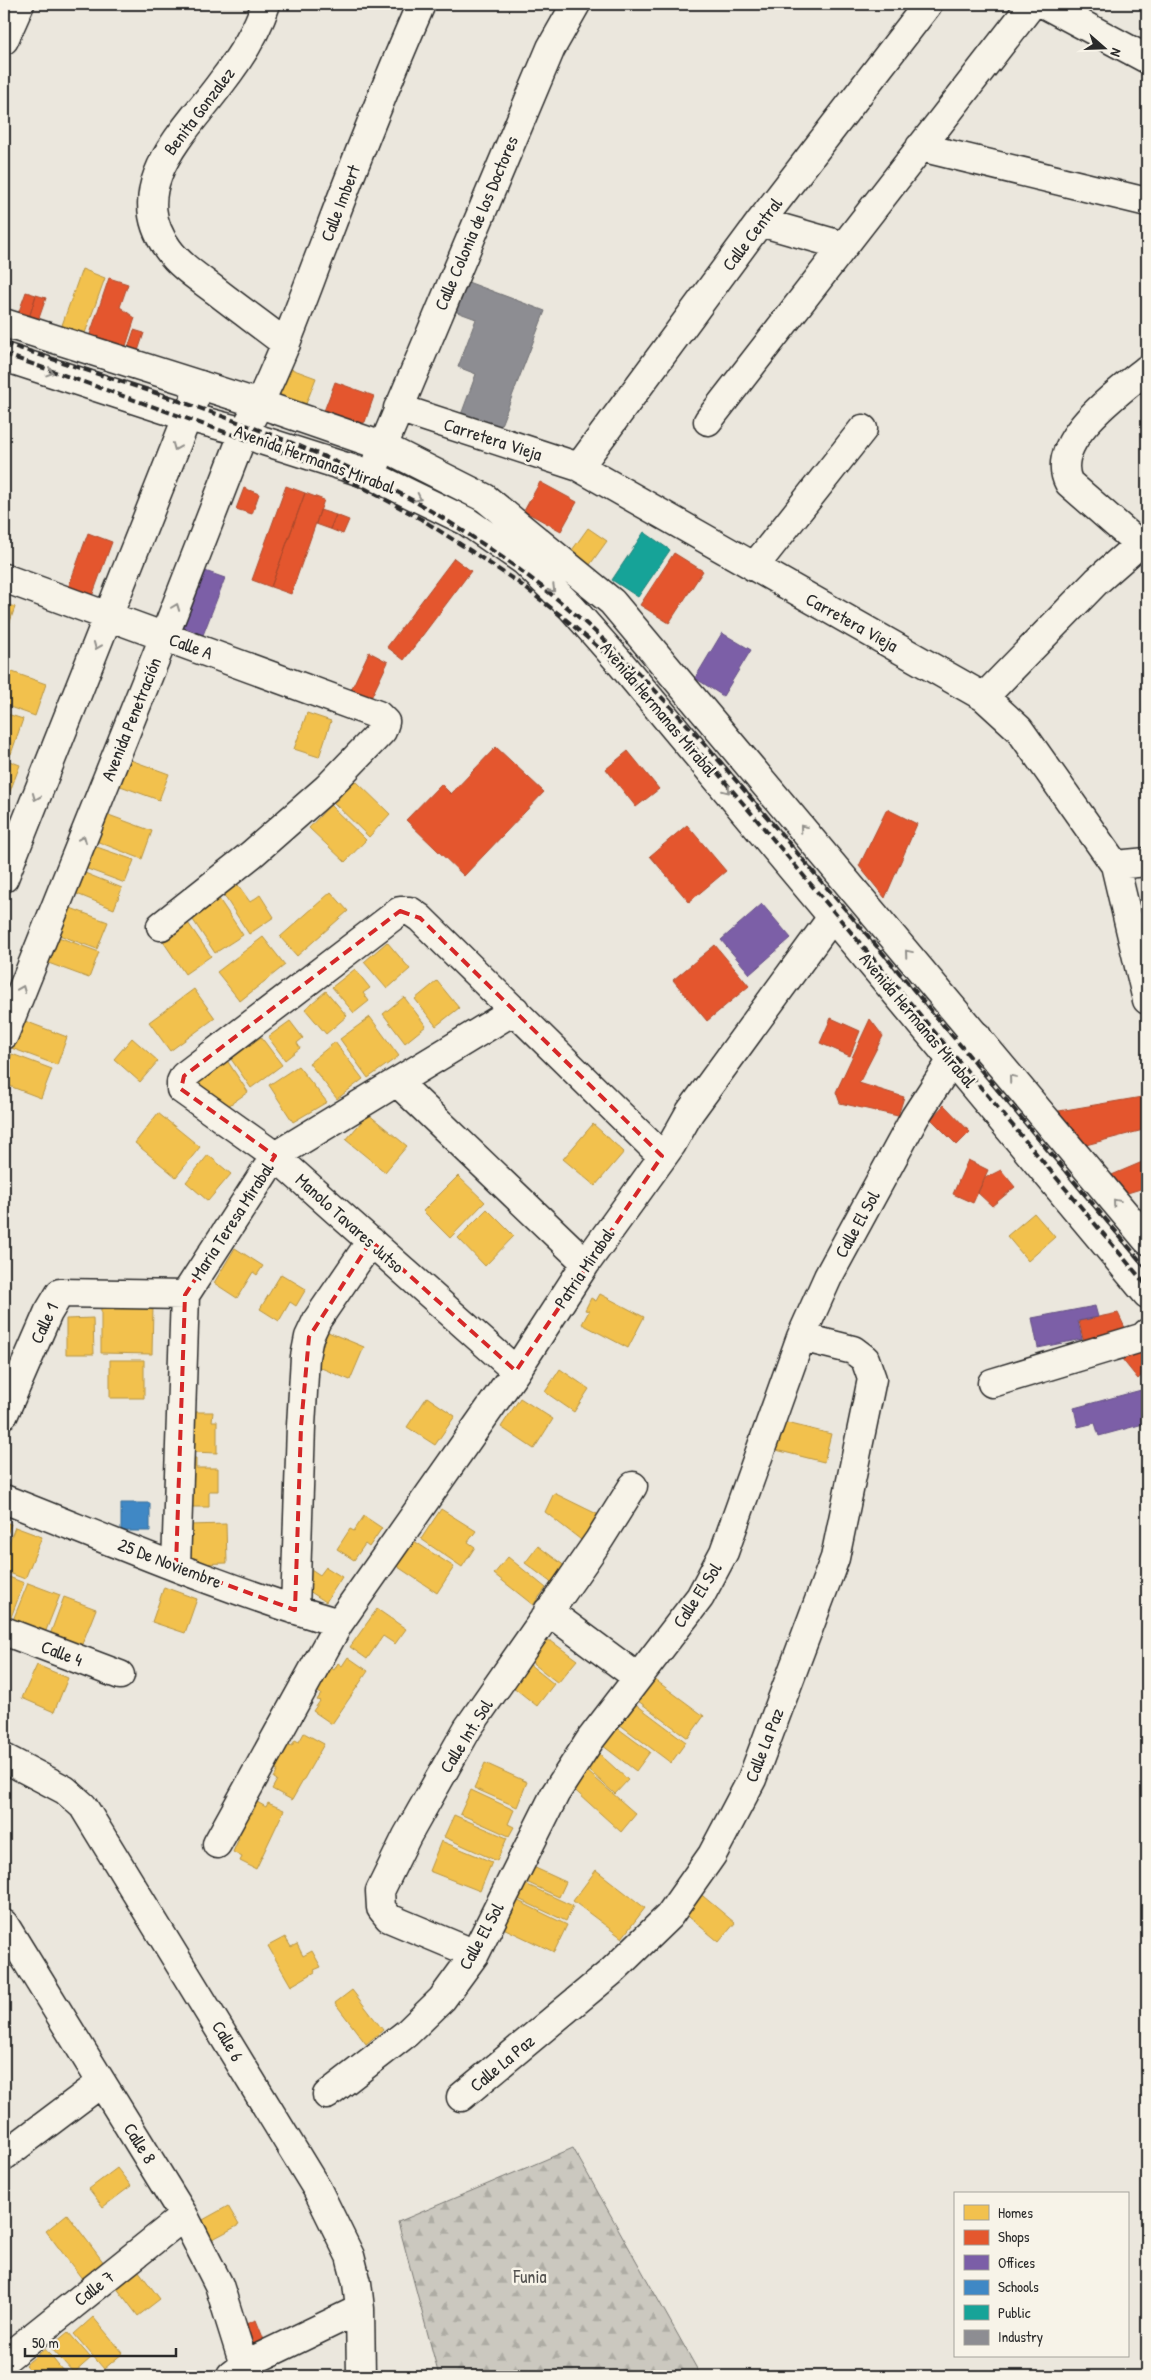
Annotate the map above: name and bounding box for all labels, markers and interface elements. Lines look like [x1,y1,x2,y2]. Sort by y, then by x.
north arrow [1078,22,1128,72]
text: N [1106,46,1127,60]
street label: Benita Gonzalez [158,62,241,160]
street label: Calle Colonia de los Doctores [428,132,524,314]
street label: Calle Imbert [314,160,366,245]
street label: Calle Central [716,192,788,276]
one-way arrow [45,366,54,376]
street label: Carretera Vieja [441,411,545,467]
street label: Avenida Hermanas Mirabal [231,418,399,500]
one-way arrow [172,442,182,450]
one-way arrow [413,492,422,502]
one-way arrow [546,583,555,592]
street label: Carretera Vieja [801,586,903,658]
one-way arrow [170,603,180,611]
street label: Calle A [166,627,217,665]
street label: Avenida Hermanas Mirabal [595,636,723,782]
one-way arrow [93,641,103,650]
street label: Avenida Penetración [95,653,167,785]
one-way arrow [722,785,731,794]
one-way arrow [32,792,43,801]
one-way arrow [800,825,809,834]
one-way arrow [76,835,87,844]
street label: Avenida Hermanas Mirabal [854,947,982,1093]
one-way arrow [905,950,913,959]
one-way arrow [16,986,26,994]
one-way arrow [1008,1074,1017,1083]
street label: Maria Teresa Mirabal [185,1157,280,1285]
street label: Manolo Tavares Jutso [290,1167,410,1279]
street label: Calle El Sol [828,1186,886,1262]
one-way arrow [1113,1199,1122,1208]
street label: Patria Mirabal [548,1223,620,1313]
street label: Calle 1 [24,1298,64,1348]
street label: 25 De Noviembre [115,1532,225,1594]
street label: Calle El Sol [667,1557,728,1632]
street label: Calle 4 [38,1634,87,1672]
street label: Calle Int. Sol [433,1694,499,1778]
street label: Calle La Paz [738,1704,790,1786]
street label: Calle El Sol [452,1898,510,1974]
street label: Calle 6 [206,2016,250,2066]
street label: Calle La Paz [464,2028,540,2097]
street label: Calle 8 [118,2118,162,2168]
legend [954,2192,1128,2358]
text: Homes [998,2202,1033,2223]
text: Shops [998,2226,1030,2247]
text: Offices [998,2252,1035,2273]
street label: Calle 7 [69,2264,119,2312]
park label: Funia [512,2264,547,2289]
text: Schools [998,2276,1039,2297]
text: Public [998,2302,1031,2323]
scale bar [25,2325,176,2357]
text: Industry [998,2326,1043,2347]
text: 50 m [32,2332,59,2353]

